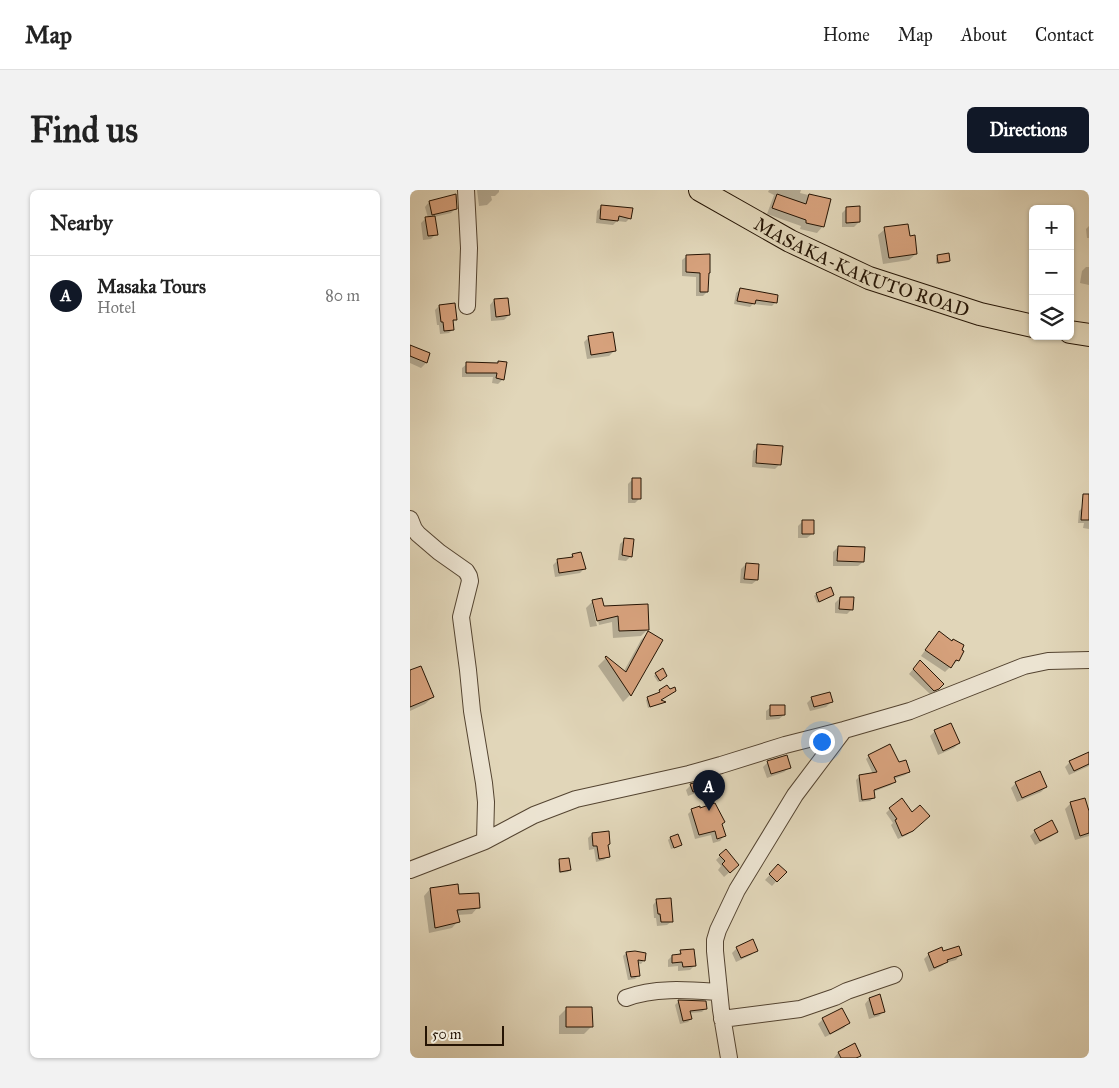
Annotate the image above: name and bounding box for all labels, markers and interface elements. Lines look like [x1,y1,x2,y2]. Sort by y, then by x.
text: Map [25,20,72,50]
text: Home [823,24,870,46]
text: Map [898,24,933,46]
text: About [961,24,1007,46]
text: Contact [1035,24,1094,46]
button: Directions [967,107,1089,153]
text: Find us [30,109,138,152]
map controls [1029,205,1074,340]
button: + [1029,205,1074,250]
text: Nearby [50,210,113,236]
street label: MASAKA-KAKUTO ROAD [750,212,972,321]
button: − [1029,250,1074,295]
text: Masaka Tours [97,275,206,298]
text: A [61,286,71,305]
text: 80 m [325,286,360,305]
button: layers [1029,295,1074,340]
text: Hotel [97,298,135,317]
your location [809,729,835,755]
pin: A [693,770,725,811]
scale bar [425,1023,504,1046]
text: 50 m [432,1026,461,1043]

